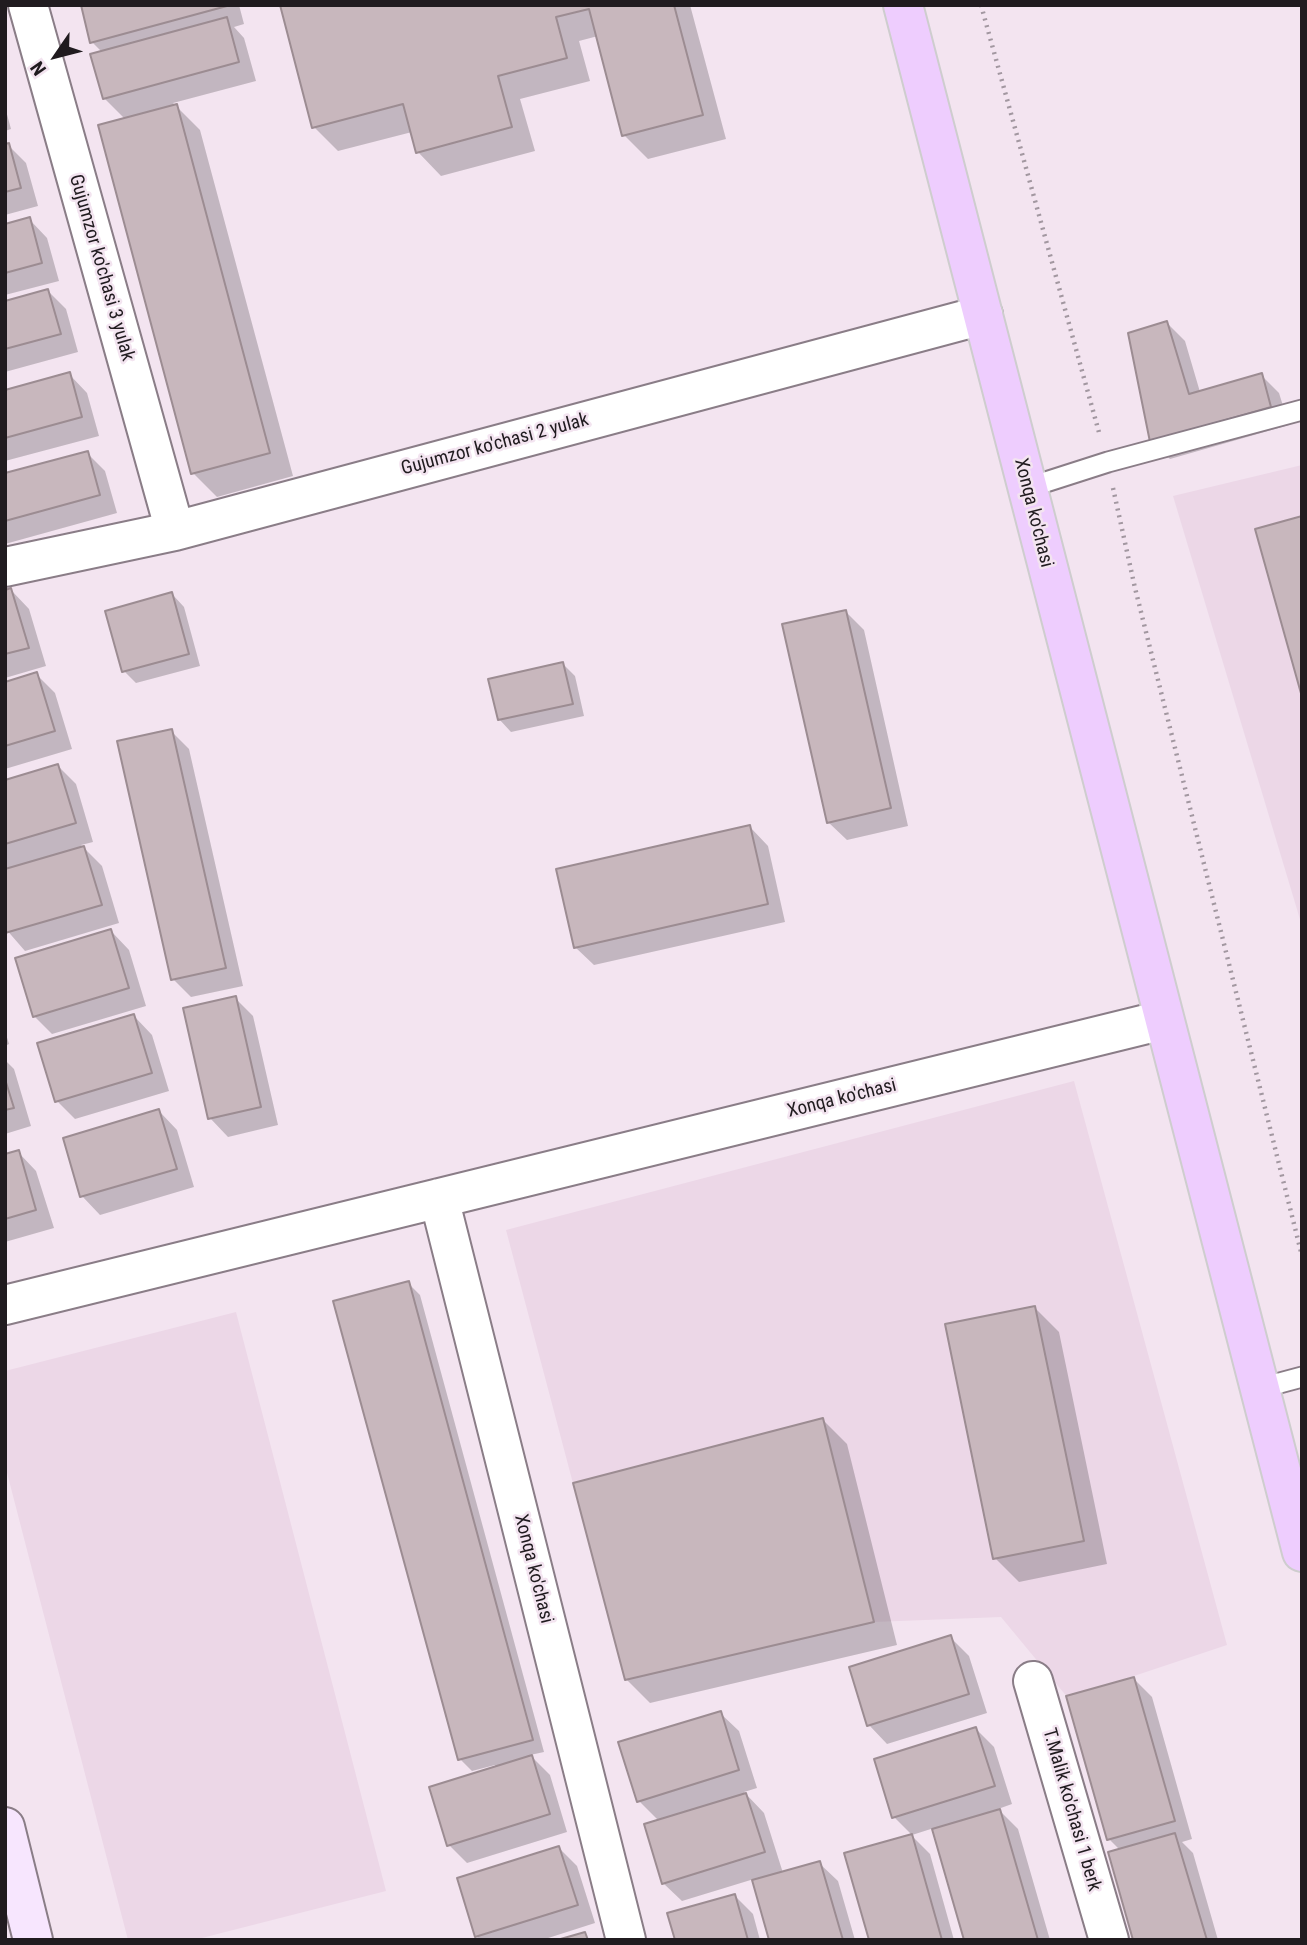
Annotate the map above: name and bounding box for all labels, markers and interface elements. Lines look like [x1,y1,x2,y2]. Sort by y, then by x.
north arrow [21,21,91,91]
text: N [26,57,51,80]
street label: Gujumzor ko'chasi 3 yulak [63,172,139,364]
street label: Gujumzor ko'chasi 2 yulak [399,409,591,481]
street label: Xonqa ko'chasi [1008,456,1058,570]
street label: Xonqa ko'chasi [785,1074,899,1124]
street label: Xonqa ko'chasi [508,1512,558,1626]
street label: T.Malik ko'chasi 1 berk [1037,1726,1105,1894]

